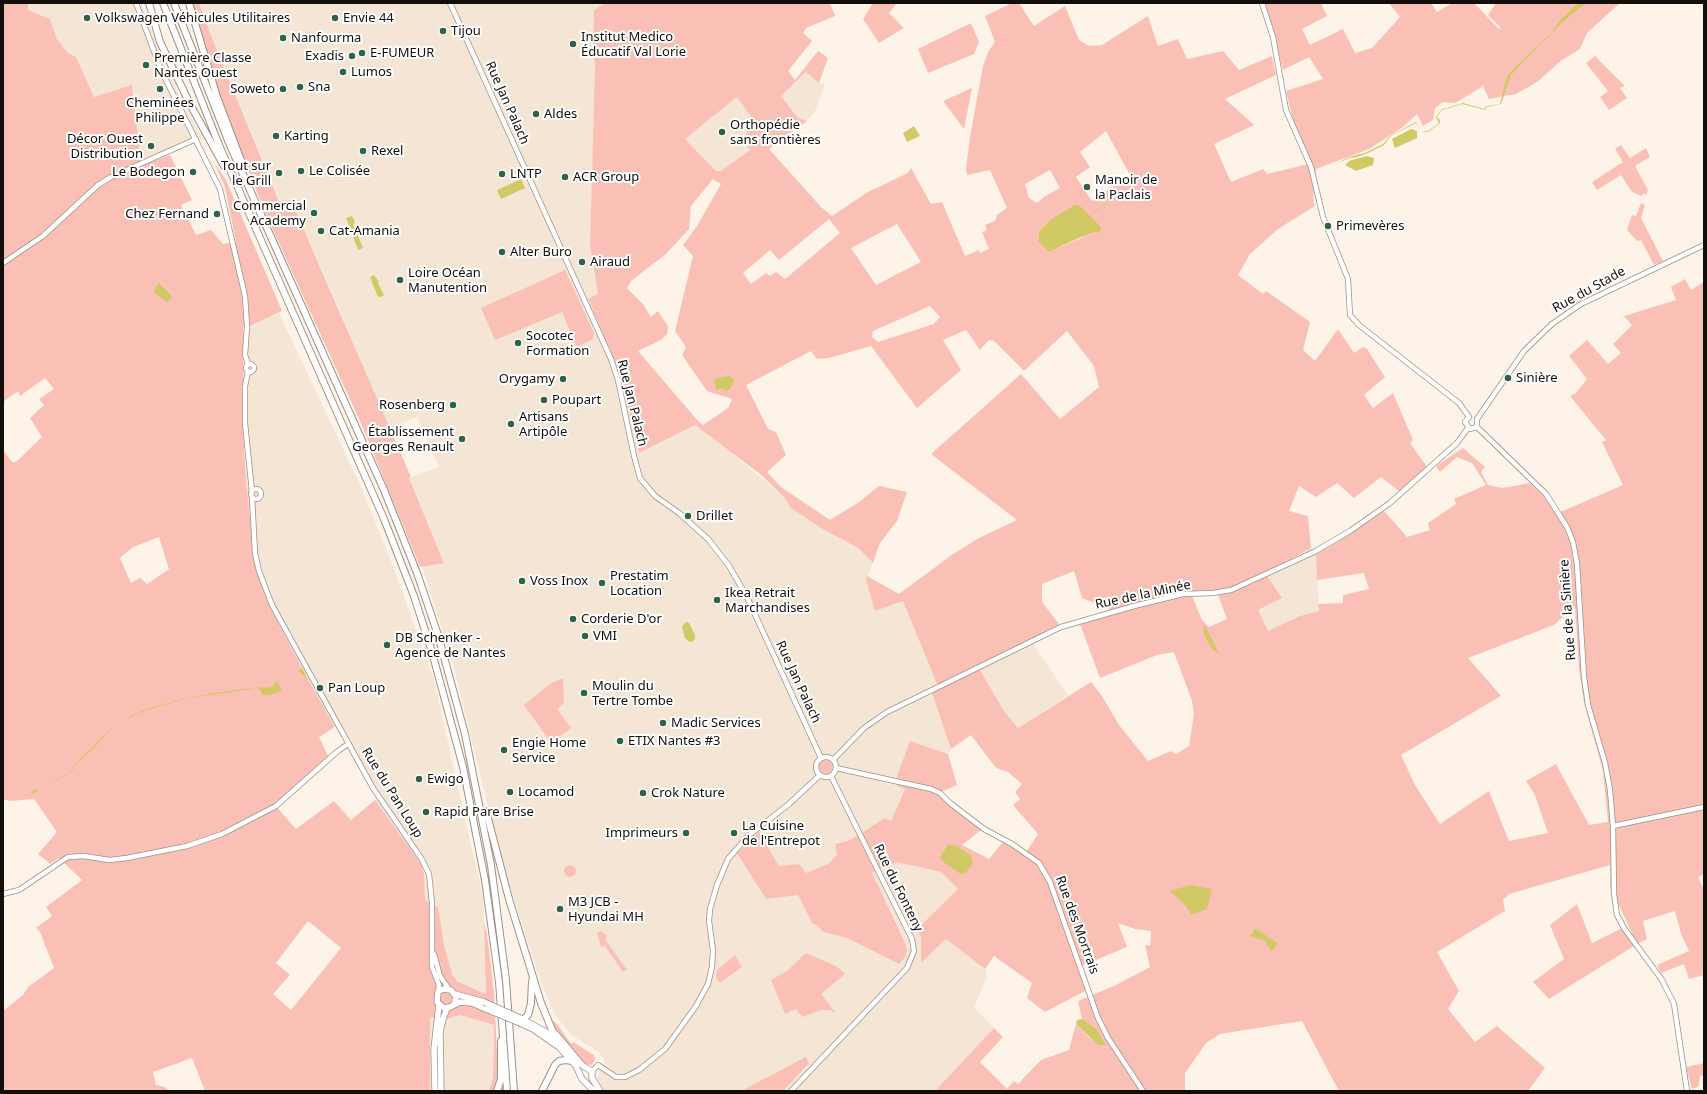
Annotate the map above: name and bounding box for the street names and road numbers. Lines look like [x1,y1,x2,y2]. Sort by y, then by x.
street label: Rue Jan Palach [482,59,532,147]
street label: Rue du Stade [1550,264,1628,316]
street label: Rue Jan Palach [614,358,650,448]
street label: Rue de la Sinière [1557,559,1579,661]
street label: Rue de la Minée [1094,577,1192,613]
street label: Rue Jan Palach [772,638,824,726]
street label: Rue du Pan Loup [358,745,426,841]
street label: Rue du Fonteny [870,842,926,934]
street label: Rue des Mortrais [1052,874,1102,976]

